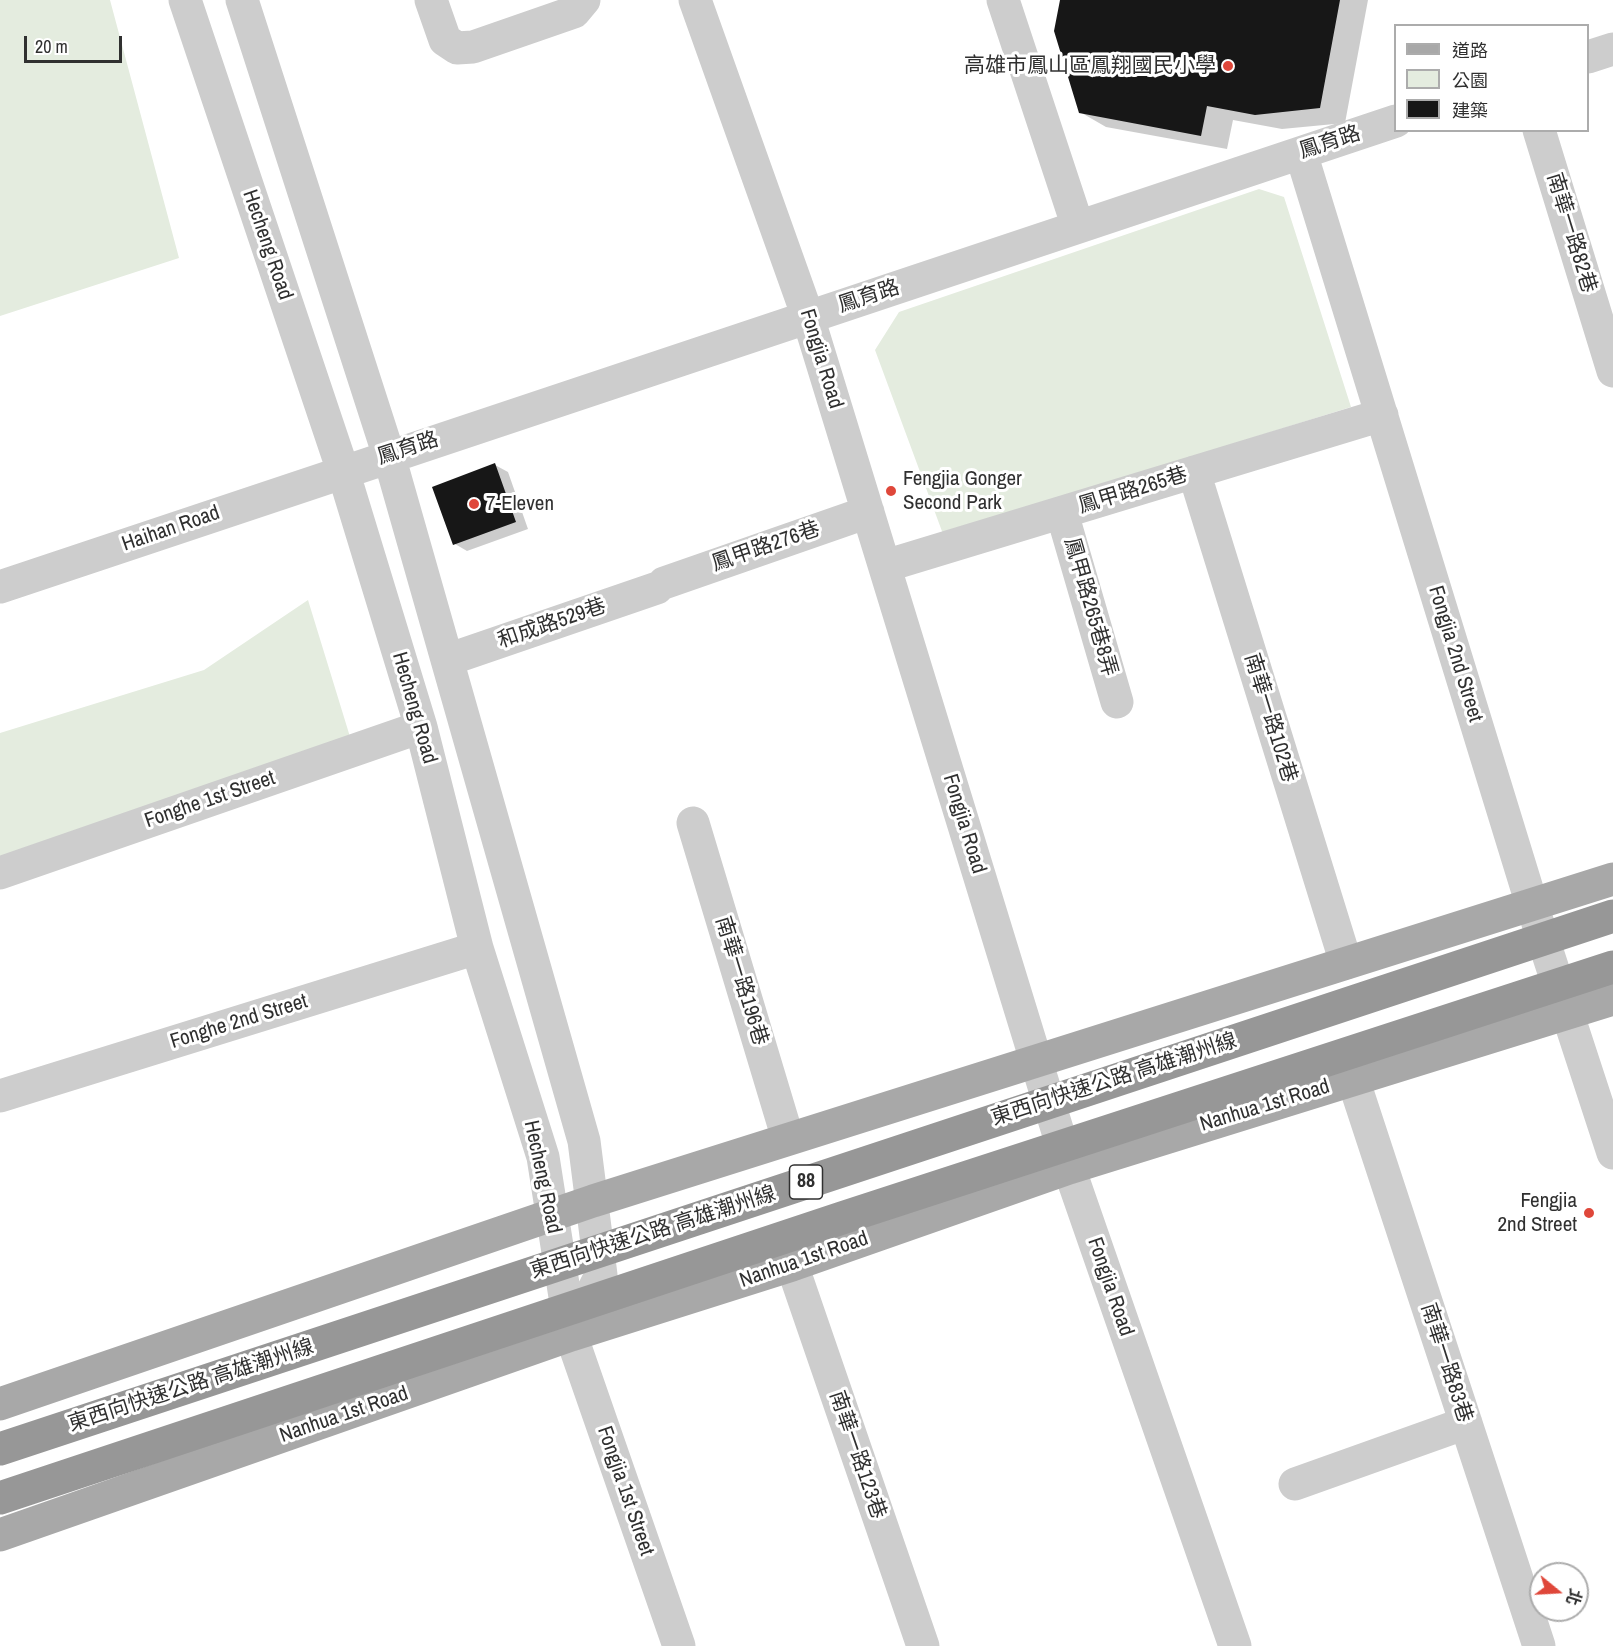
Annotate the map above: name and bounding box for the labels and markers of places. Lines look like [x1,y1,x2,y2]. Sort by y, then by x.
place label: 高雄市鳳山區鳳翔國民小學 [964,53,1216,79]
marker: 高雄市鳳山區鳳翔國民小學 [1221,59,1235,73]
place label: Fengjia Gonger Second Park [903,466,1022,516]
marker: Fengjia Gonger Second Park [884,484,898,498]
place label: 7-Eleven [486,491,554,517]
marker: 7-Eleven [467,497,481,511]
place label: Fengjia 2nd Street [1498,1188,1577,1238]
marker: Fengjia 2nd Street [1582,1206,1596,1220]

